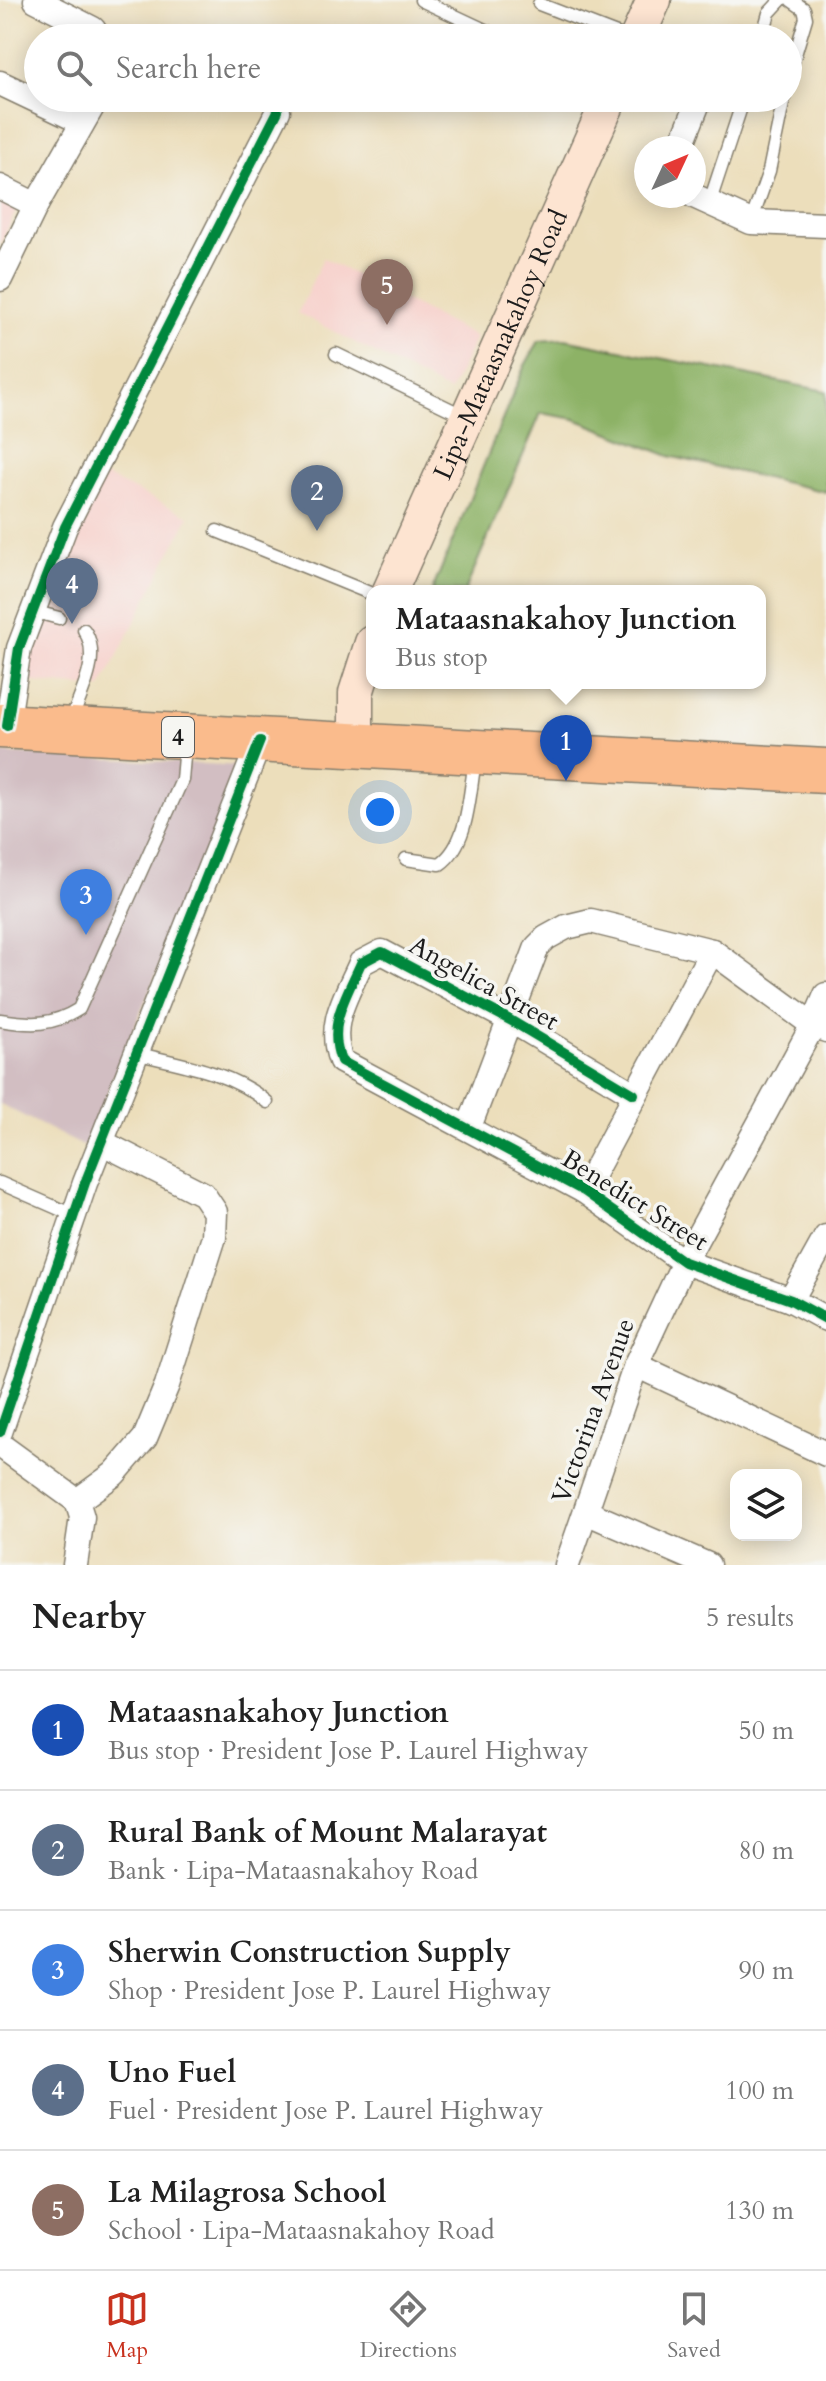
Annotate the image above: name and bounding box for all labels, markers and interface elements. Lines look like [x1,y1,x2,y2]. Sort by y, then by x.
search box [24,24,802,112]
icon: search [52,46,96,90]
text: Search here [116,48,261,89]
north arrow [634,136,706,208]
street label: Lipa-Mataasnakahoy Road [424,204,576,485]
pin: 5 [361,259,413,325]
pin: 2 [291,465,343,531]
pin: 4 [46,558,98,624]
popup [366,585,766,689]
text: Mataasnakahoy Junction [396,599,736,640]
text: Bus stop [396,640,488,675]
pin: 1 [540,715,592,781]
road number: 4 [162,717,194,757]
your location [360,792,400,832]
pin: 3 [60,869,112,935]
street label: Angelica Street [403,927,565,1039]
street label: Benedict Street [555,1141,715,1259]
street label: Victorina Avenue [543,1314,643,1508]
map controls [730,1469,802,1541]
button: layers [730,1469,802,1541]
text: Nearby [32,1594,147,1640]
text: 5 results [706,1600,794,1635]
text: Mataasnakahoy Junction [108,1692,449,1733]
text: 1 [51,1713,65,1748]
text: 50 m [738,1713,794,1748]
text: Bus stop · President Jose P. Laurel Highway [108,1733,588,1768]
text: Rural Bank of Mount Malarayat [108,1812,547,1853]
text: 2 [51,1833,65,1868]
text: 80 m [738,1833,794,1868]
text: Bank · Lipa-Mataasnakahoy Road [108,1853,478,1888]
text: Sherwin Construction Supply [108,1932,511,1973]
text: 3 [51,1953,65,1988]
text: 90 m [738,1953,794,1988]
text: Shop · President Jose P. Laurel Highway [108,1973,551,2008]
text: Uno Fuel [108,2052,236,2093]
text: 4 [51,2073,65,2108]
text: 100 m [725,2073,794,2108]
text: Fuel · President Jose P. Laurel Highway [108,2093,544,2128]
text: La Milagrosa School [108,2172,386,2213]
text: 5 [51,2193,65,2228]
text: 130 m [725,2193,794,2228]
text: School · Lipa-Mataasnakahoy Road [108,2213,495,2248]
tab: Map [105,2287,149,2365]
tab: Directions [360,2287,457,2365]
tab: Saved [667,2287,721,2365]

